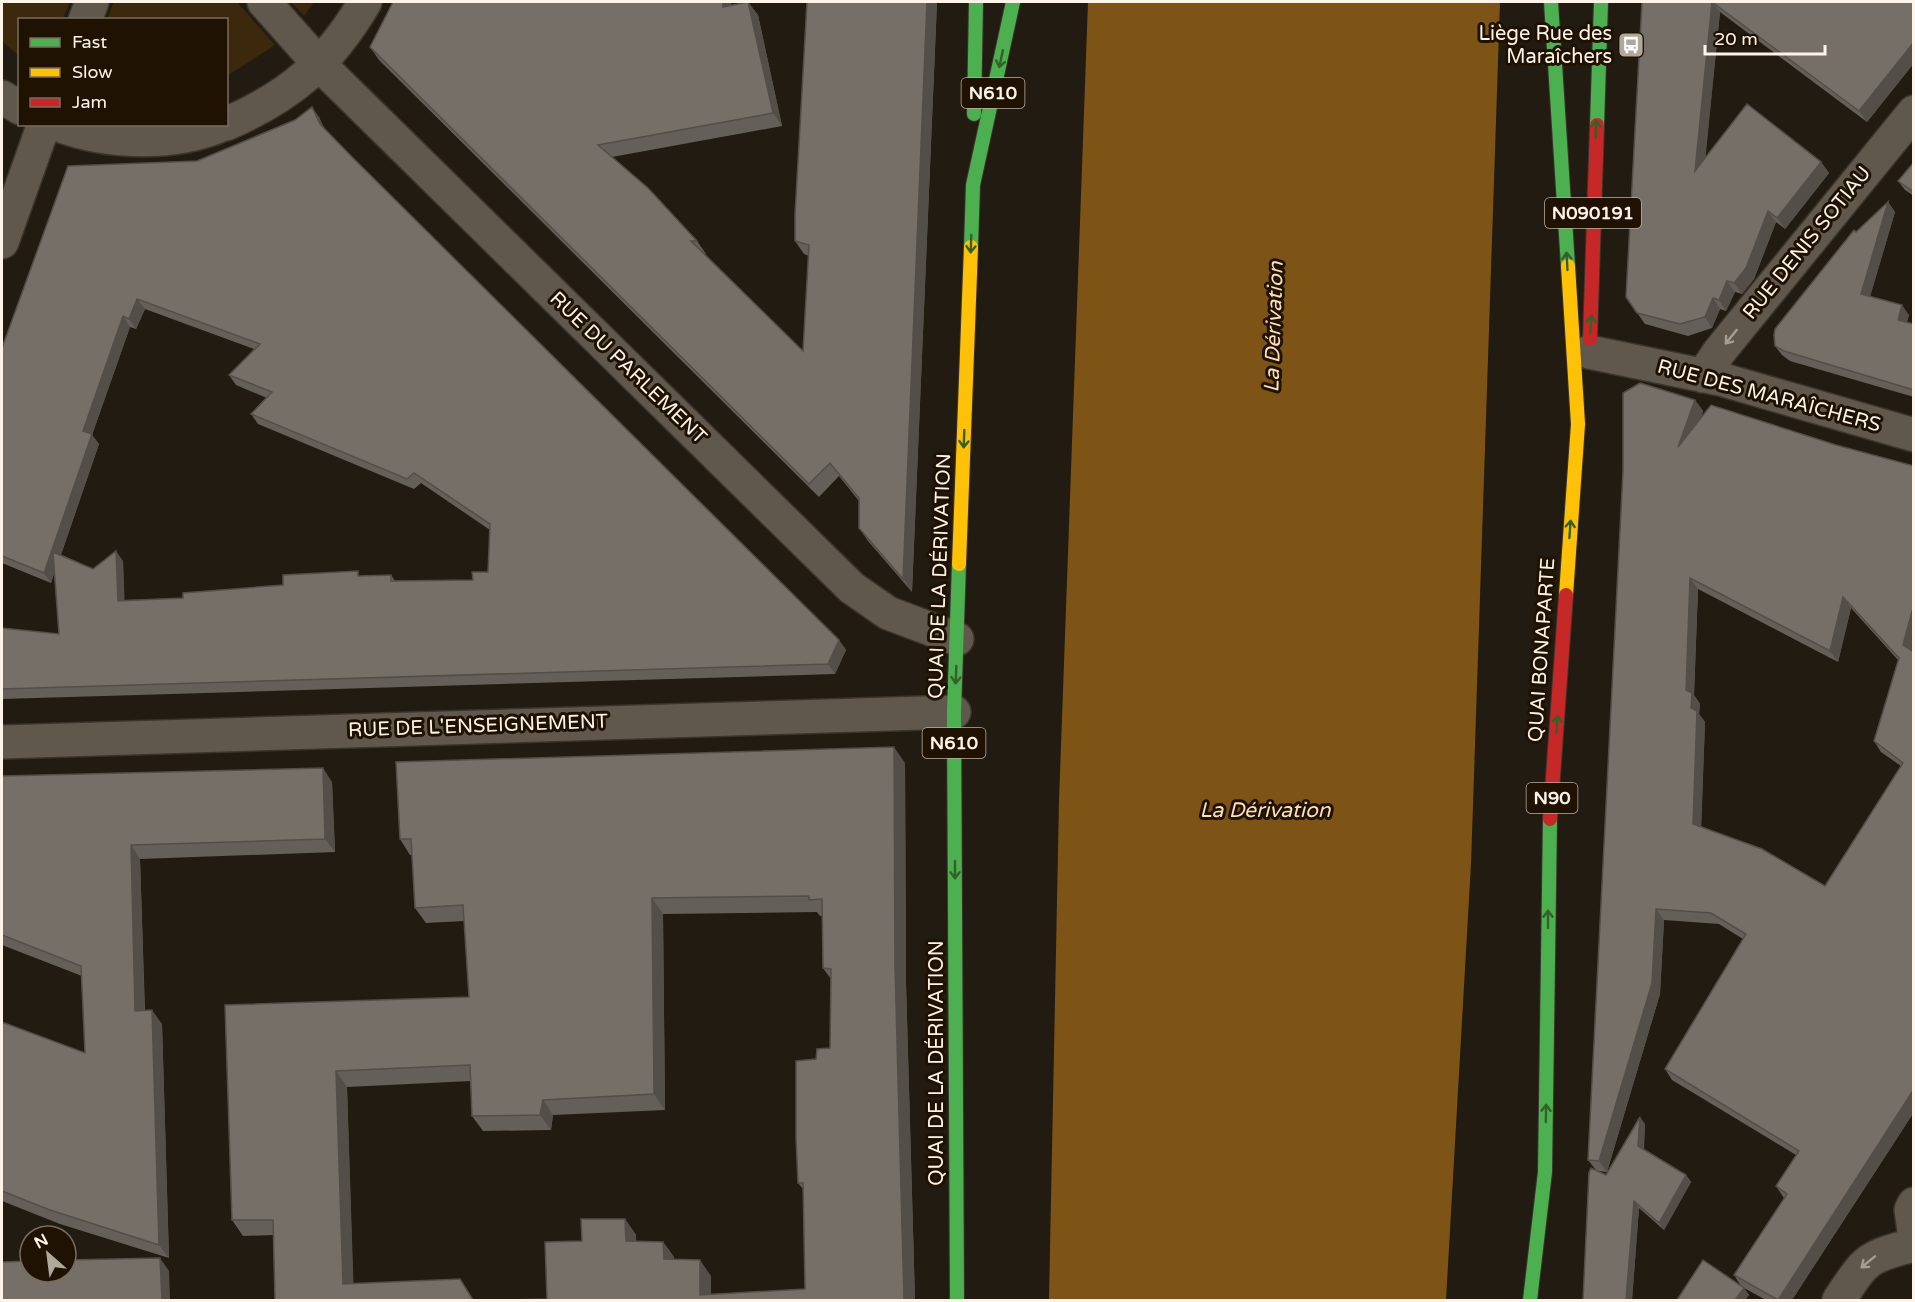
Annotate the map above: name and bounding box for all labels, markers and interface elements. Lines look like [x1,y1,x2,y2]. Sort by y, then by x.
legend [18,18,228,126]
scale bar [1705,18,1825,56]
place label: Liège Rue des Maraîchers [1479,22,1612,69]
text: 20 m [1714,28,1758,50]
bus stop icon: Liège Rue des Maraîchers [1616,30,1646,60]
text: Fast [72,31,107,53]
one-way arrow [995,48,1006,68]
text: Slow [72,61,113,83]
road number: N610 [962,78,1024,108]
text: Jam [72,91,107,113]
one-way arrow [1590,120,1602,140]
street label: RUE DENIS SOTIAU [1738,162,1876,324]
road number: N090191 [1545,198,1641,228]
one-way arrow [966,233,977,253]
one-way arrow [1561,251,1572,271]
water label: La Dérivation [1259,260,1289,393]
street label: RUE DU PARLEMENT [544,287,712,449]
one-way arrow [1586,315,1597,335]
one-way arrow [1725,328,1738,344]
street label: RUE DES MARAÎCHERS [1655,354,1883,437]
one-way arrow [959,428,970,448]
street label: QUAI DE LA DÉRIVATION [923,453,956,699]
one-way arrow [1565,520,1576,540]
street label: QUAI BONAPARTE [1524,557,1560,743]
one-way arrow [950,665,961,685]
street label: RUE DE L'ENSEIGNEMENT [348,709,608,743]
one-way arrow [1552,714,1563,734]
road number: N610 [922,728,986,758]
road number: N90 [1526,783,1578,813]
water label: La Dérivation [1199,798,1332,823]
one-way arrow [949,860,961,880]
one-way arrow [1542,909,1554,929]
street label: QUAI DE LA DÉRIVATION [924,940,949,1186]
one-way arrow [1540,1104,1552,1124]
north arrow [18,1224,78,1284]
text: N [31,1230,52,1253]
one-way arrow [1861,1255,1876,1269]

